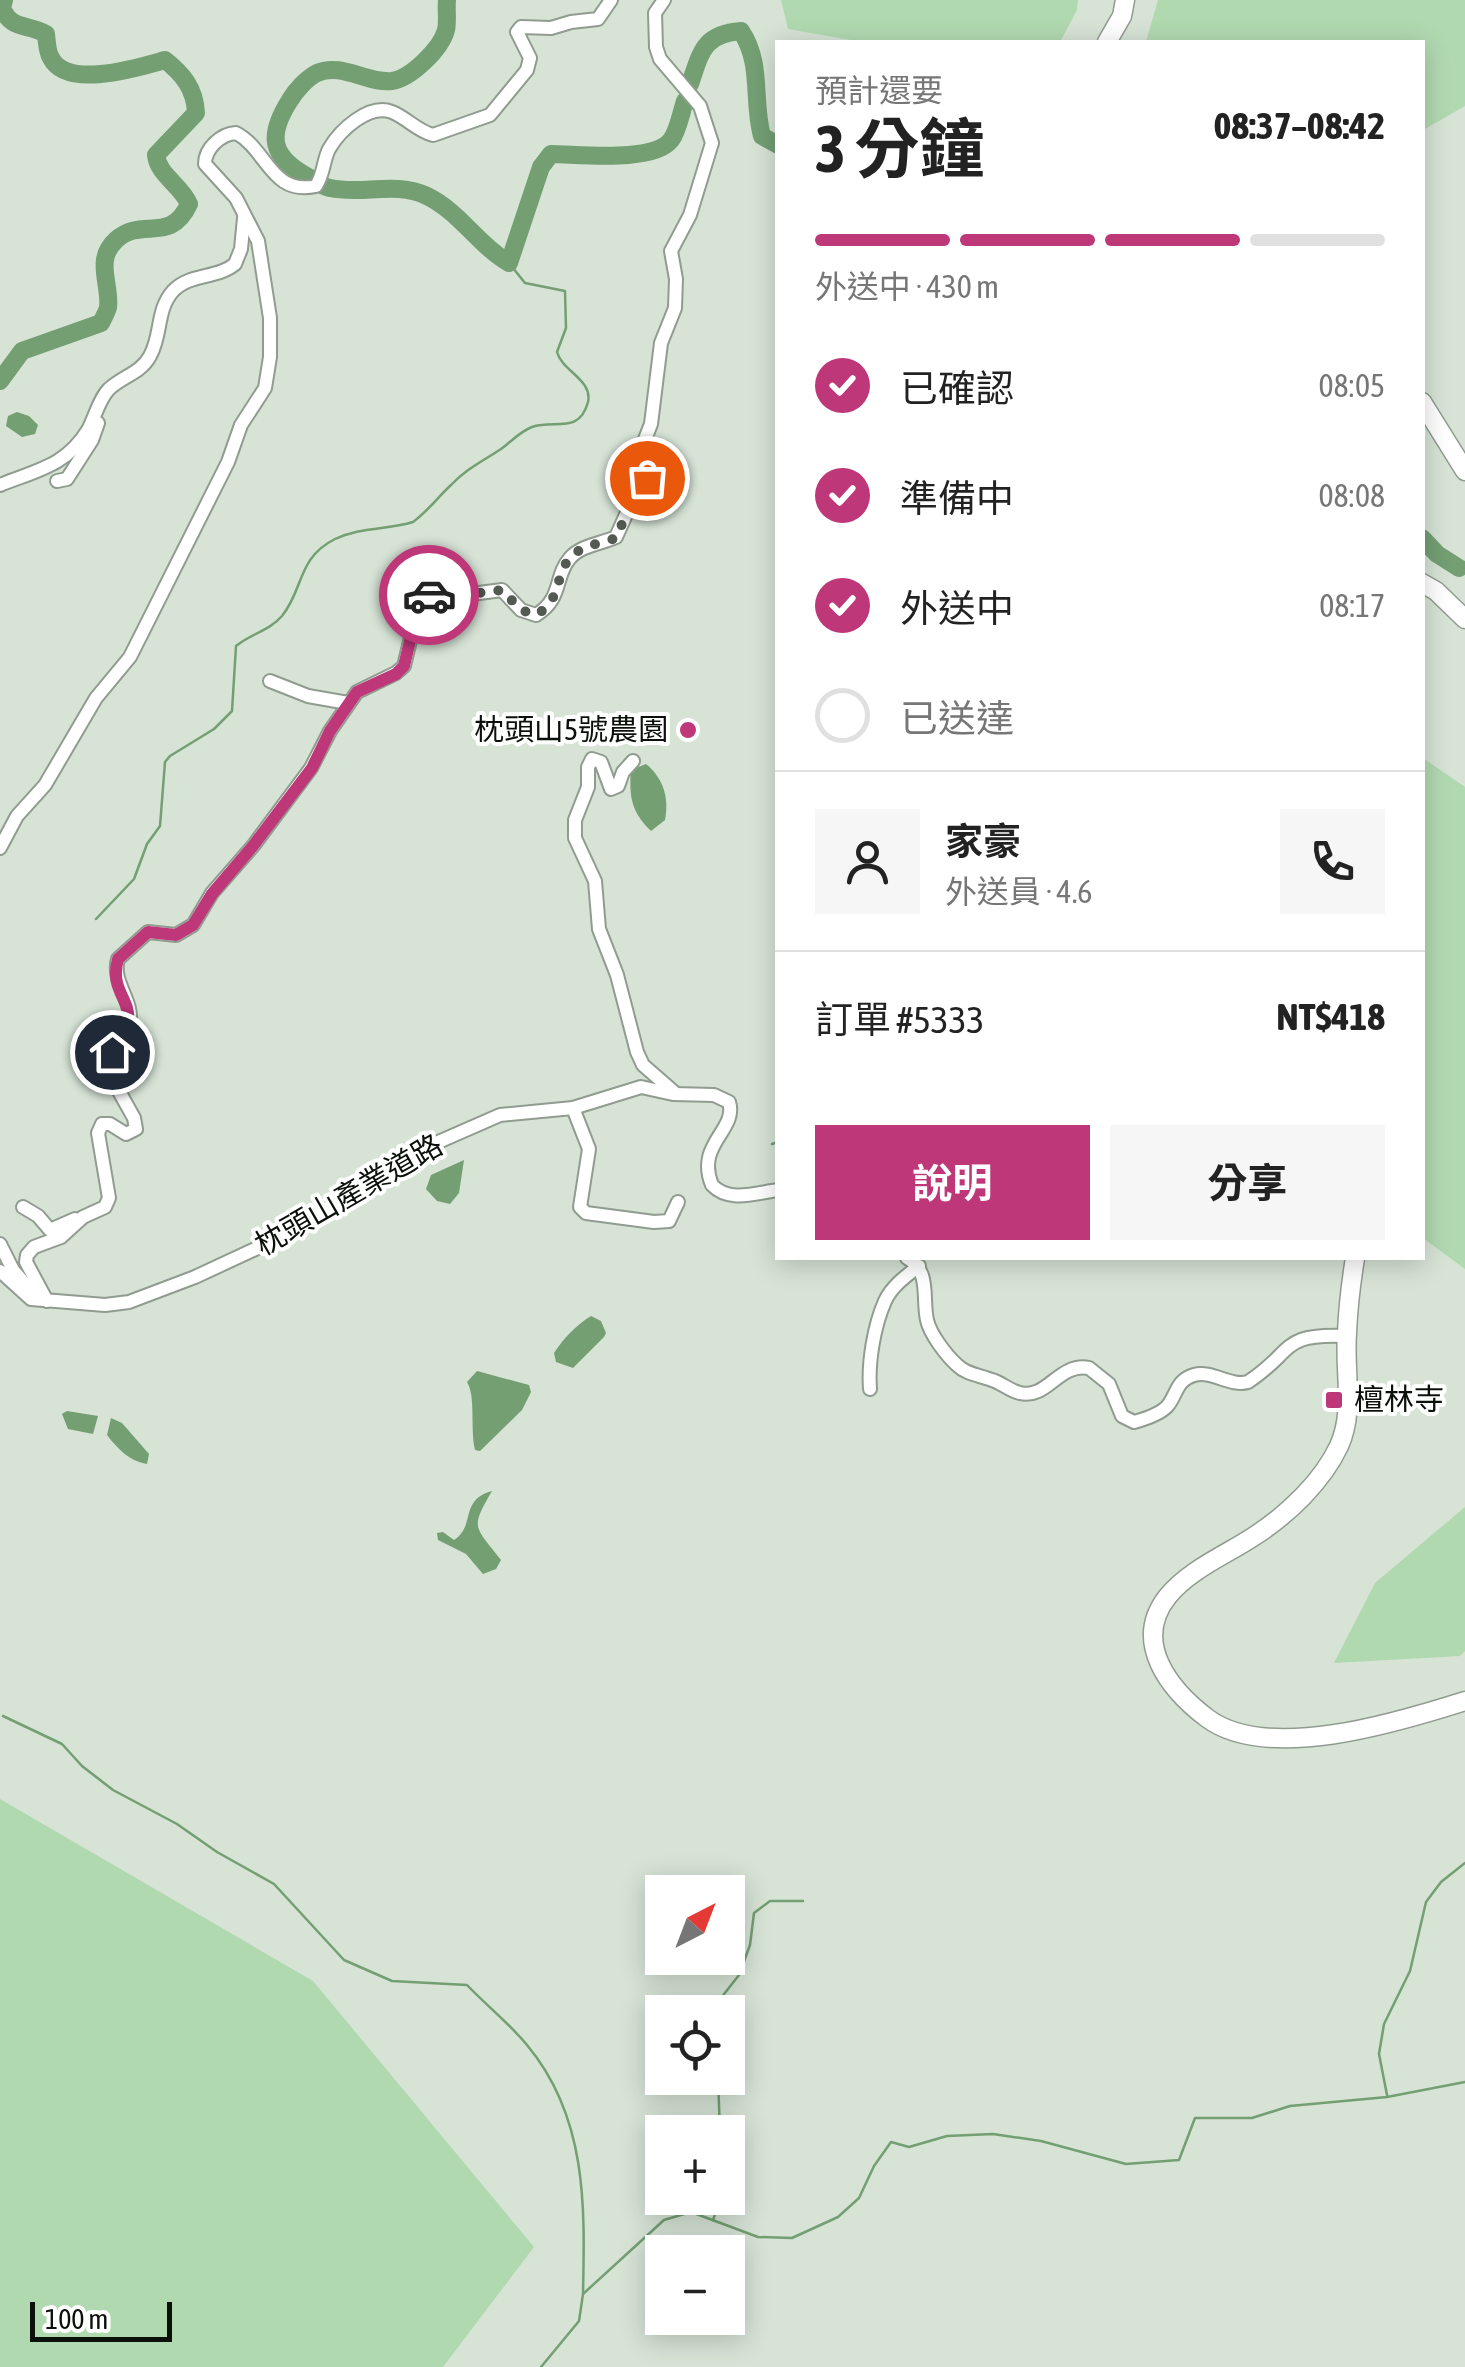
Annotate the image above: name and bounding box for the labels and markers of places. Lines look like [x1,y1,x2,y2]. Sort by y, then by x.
pin [605,436,690,521]
place label: 枕頭山5號農園 [474,712,668,746]
marker: 枕頭山5號農園 [677,719,699,741]
pin [70,1010,155,1095]
place label: 檀林寺 [1354,1382,1444,1416]
marker: 檀林寺 [1323,1389,1345,1411]

